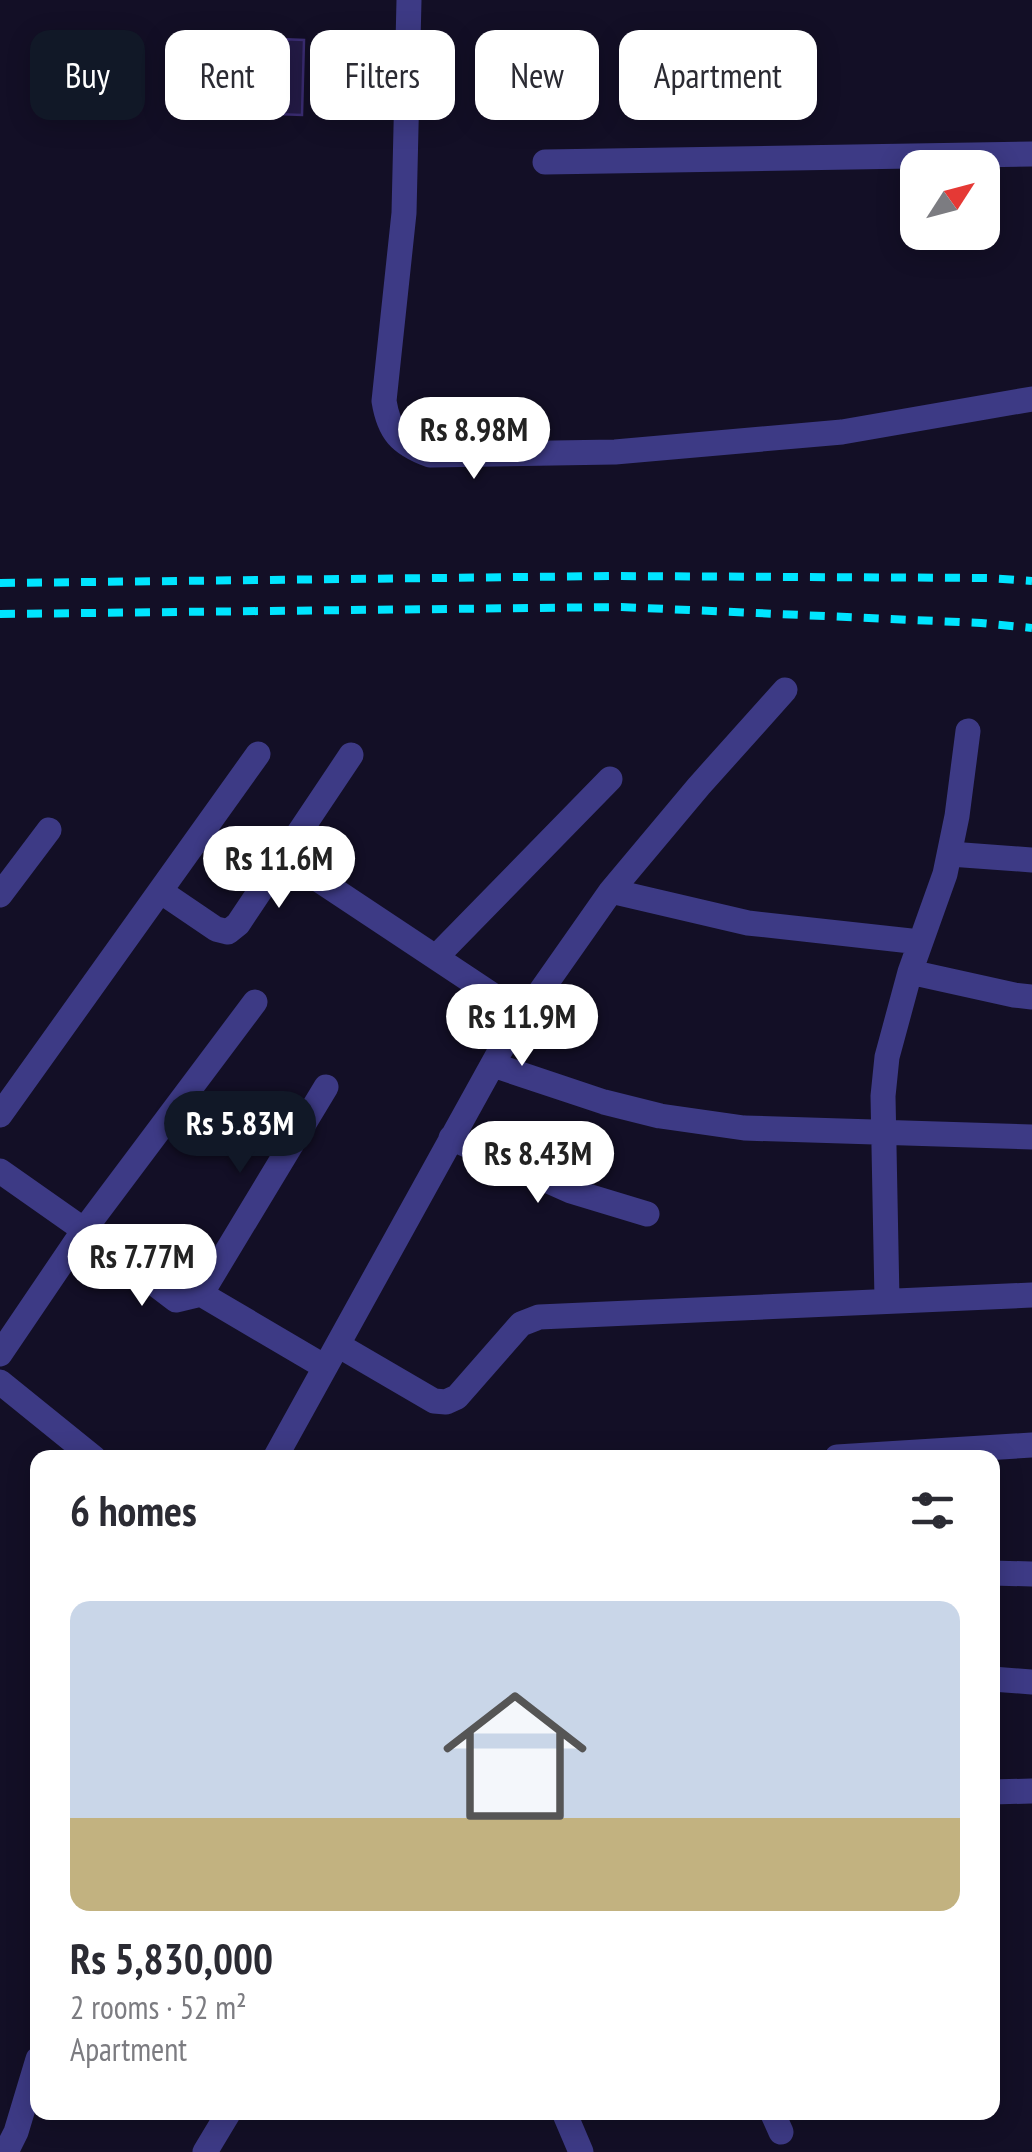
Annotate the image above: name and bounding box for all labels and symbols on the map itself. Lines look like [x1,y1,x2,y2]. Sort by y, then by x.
north arrow [900,150,1000,250]
pin: Rs 8.98M [371,397,577,482]
pin: Rs 11.6M [176,826,382,911]
pin: Rs 11.9M [419,984,625,1069]
pin: Rs 5.83M [137,1091,343,1176]
pin: Rs 8.43M [435,1121,641,1206]
pin: Rs 7.77M [39,1224,245,1309]

